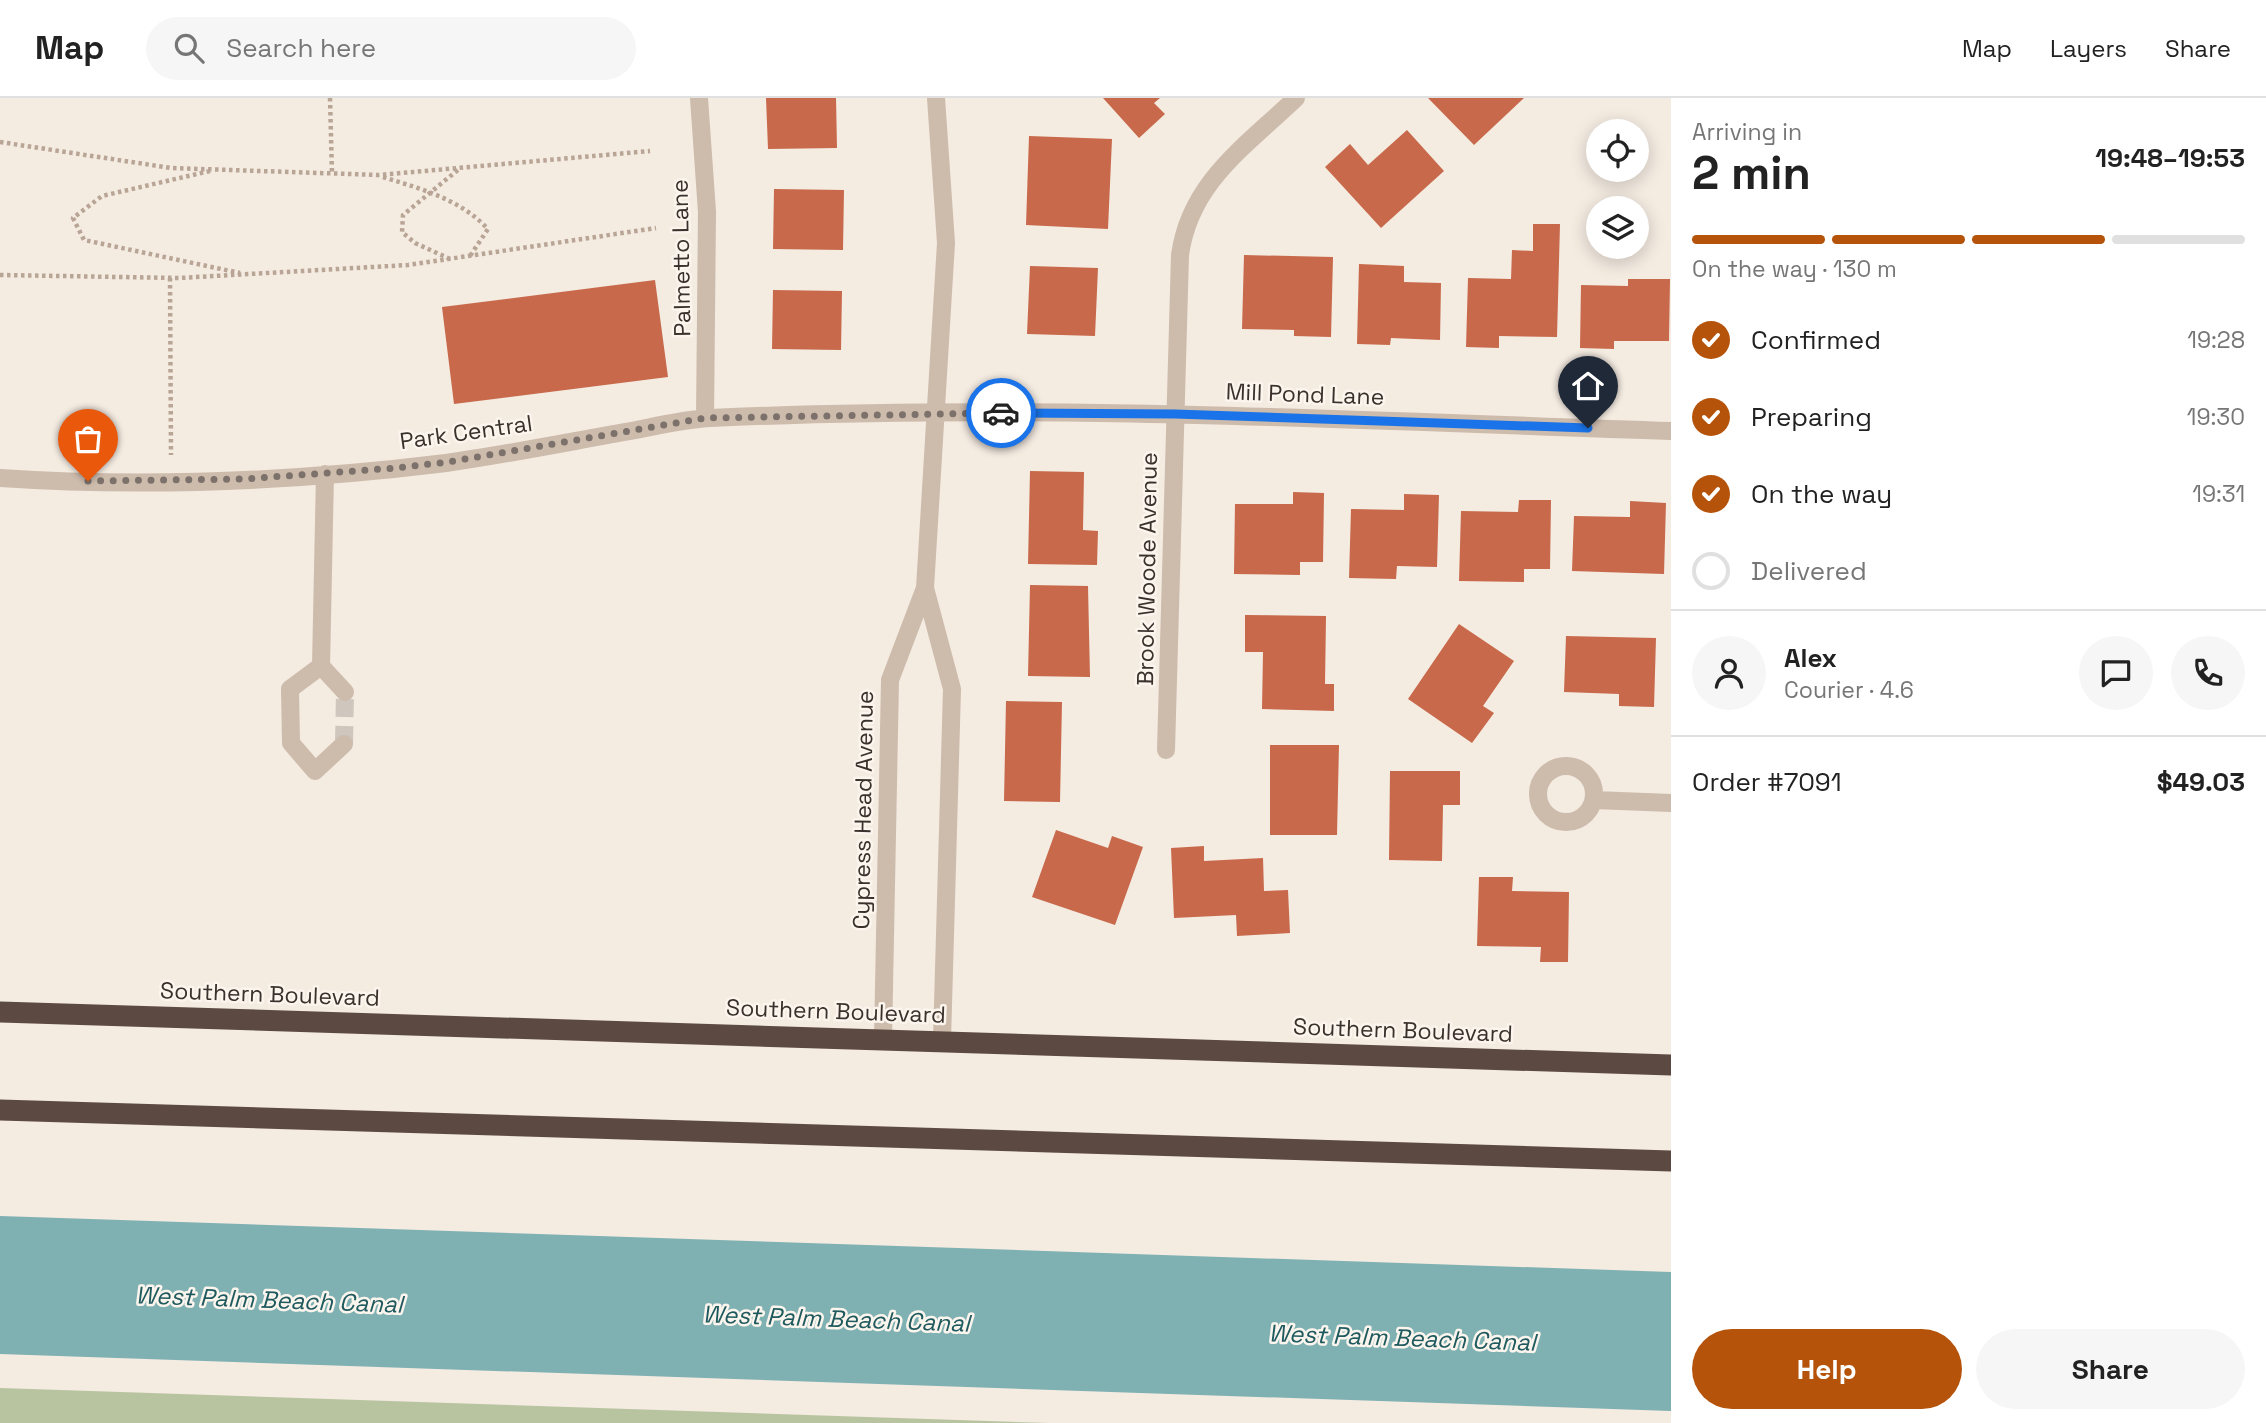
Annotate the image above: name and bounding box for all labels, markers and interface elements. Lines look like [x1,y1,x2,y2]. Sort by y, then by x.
search box [146,17,636,80]
text: Map [35,27,104,69]
icon: search [170,29,208,67]
text: Search here [226,31,376,65]
text: Map [1962,33,2012,64]
text: Layers [2050,33,2127,64]
text: Share [2165,33,2231,64]
text: Arriving in [1692,117,1802,147]
map controls [1586,119,1649,259]
button: locate [1586,119,1649,182]
text: 19:48–19:53 [2095,141,2245,175]
text: 2 min [1692,144,1811,202]
street label: Palmetto Lane [665,179,697,337]
button: layers [1586,196,1649,259]
text: On the way · 130 m [1692,254,1897,284]
icon: check [1692,321,1730,359]
text: Confirmed [1751,323,1881,357]
text: 19:28 [2187,325,2245,355]
pin [1558,356,1618,428]
icon: home [1569,367,1607,405]
street label: Mill Pond Lane [1225,376,1385,412]
courier [966,378,1036,448]
icon: car [982,394,1020,432]
icon: check [1692,398,1730,436]
text: Preparing [1751,400,1872,434]
text: 19:30 [2187,402,2245,432]
street label: Park Central [398,408,534,456]
pin [58,409,118,481]
icon: bag [69,420,107,458]
street label: Brook Woode Avenue [1130,452,1164,686]
icon: check [1692,475,1730,513]
text: On the way [1751,477,1892,511]
text: 19:31 [2192,479,2245,509]
text: Delivered [1751,554,1867,588]
button: person [1692,636,1766,710]
button: chat [2079,636,2153,710]
button: phone [2171,636,2245,710]
text: Alex [1784,641,1837,675]
text: Courier · 4.6 [1784,675,1914,705]
street label: Cypress Head Avenue [846,690,880,930]
text: Order #7091 [1692,765,1842,799]
text: $49.03 [2157,765,2245,799]
street label: Southern Boulevard [160,975,380,1013]
street label: Southern Boulevard [726,992,946,1030]
street label: Southern Boulevard [1293,1011,1513,1049]
water label: West Palm Beach Canal [135,1279,406,1320]
water label: West Palm Beach Canal [702,1298,973,1339]
water label: West Palm Beach Canal [1268,1317,1539,1358]
button: Help [1692,1329,1962,1409]
button: Share [1976,1329,2245,1409]

